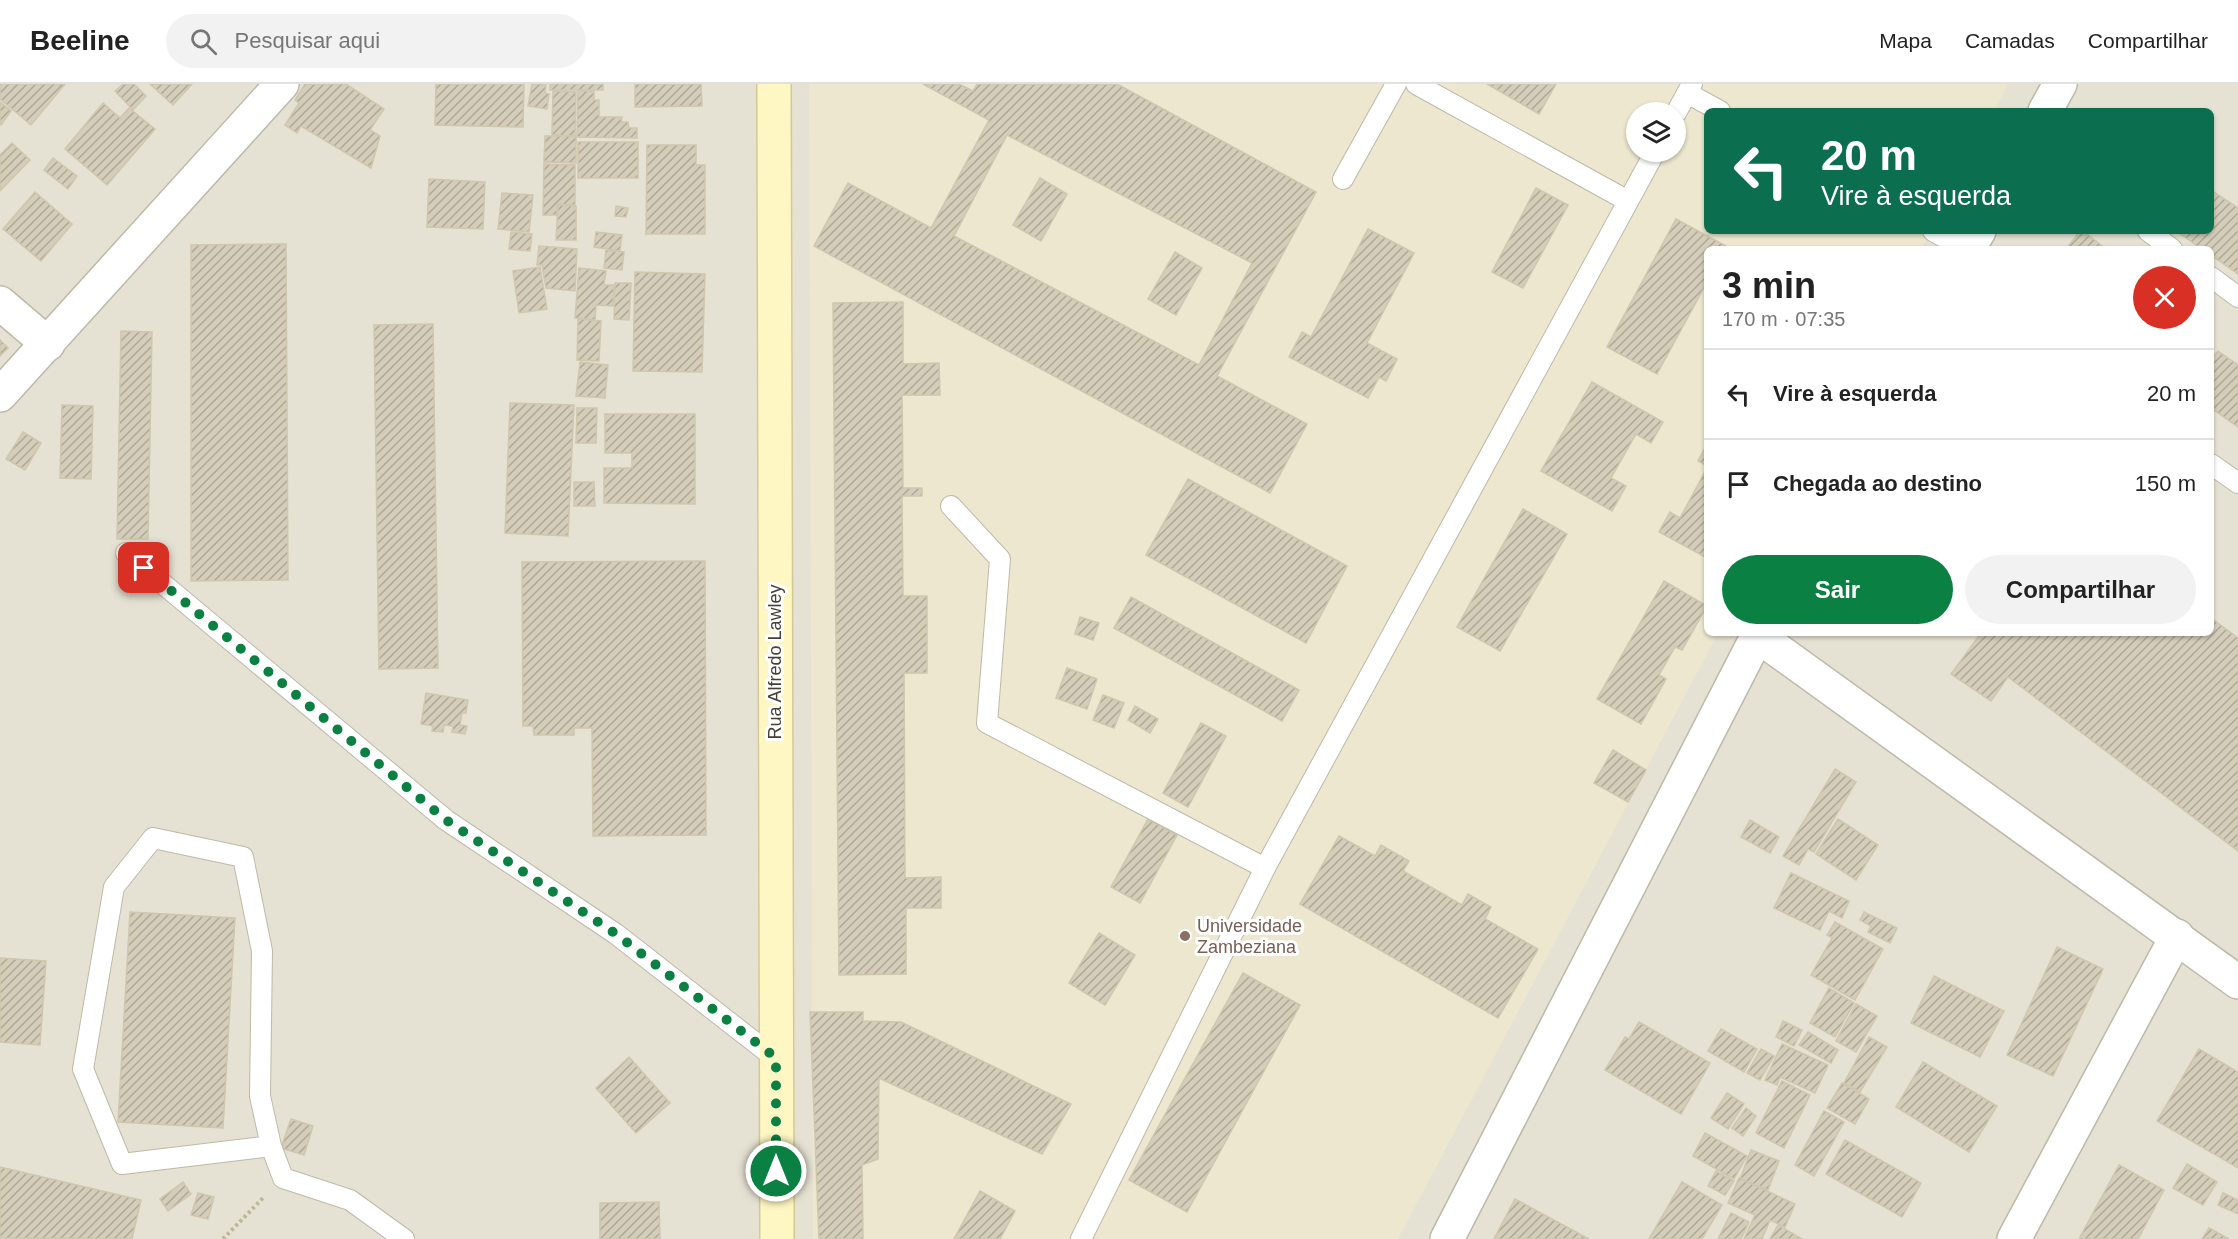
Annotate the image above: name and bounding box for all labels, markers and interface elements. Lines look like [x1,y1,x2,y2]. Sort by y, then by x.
search box [166,14,586,68]
text: Beeline [30,25,130,56]
icon: search [187,25,220,58]
text: Pesquisar aqui [235,28,380,53]
text: Mapa [1879,29,1932,52]
text: Camadas [1965,29,2055,52]
text: Compartilhar [2088,29,2208,52]
map controls [1626,102,1686,162]
button: layers [1626,102,1686,162]
icon: left [1722,132,1800,210]
text: 20 m [1821,132,1917,179]
text: Vire à esquerda [1821,181,2011,211]
text: 3 min [1722,265,1816,306]
button: close [2133,266,2196,329]
text: 170 m · 07:35 [1722,308,1845,330]
icon: left [1722,378,1755,411]
text: Vire à esquerda [1773,381,1936,406]
text: 20 m [2147,381,2196,406]
icon: arrive [1722,468,1755,501]
text: Chegada ao destino [1773,471,1982,496]
text: 150 m [2135,471,2196,496]
pin [118,542,169,593]
icon: arrive [127,551,160,584]
button: Sair [1722,555,1953,624]
button: Compartilhar [1965,555,2196,624]
street label: Rua Alfredo Lawley [765,584,785,740]
place label: Universidade Zambeziana [1197,916,1302,957]
marker: Universidade Zambeziana [1178,929,1192,943]
position arrow [744,1139,808,1203]

